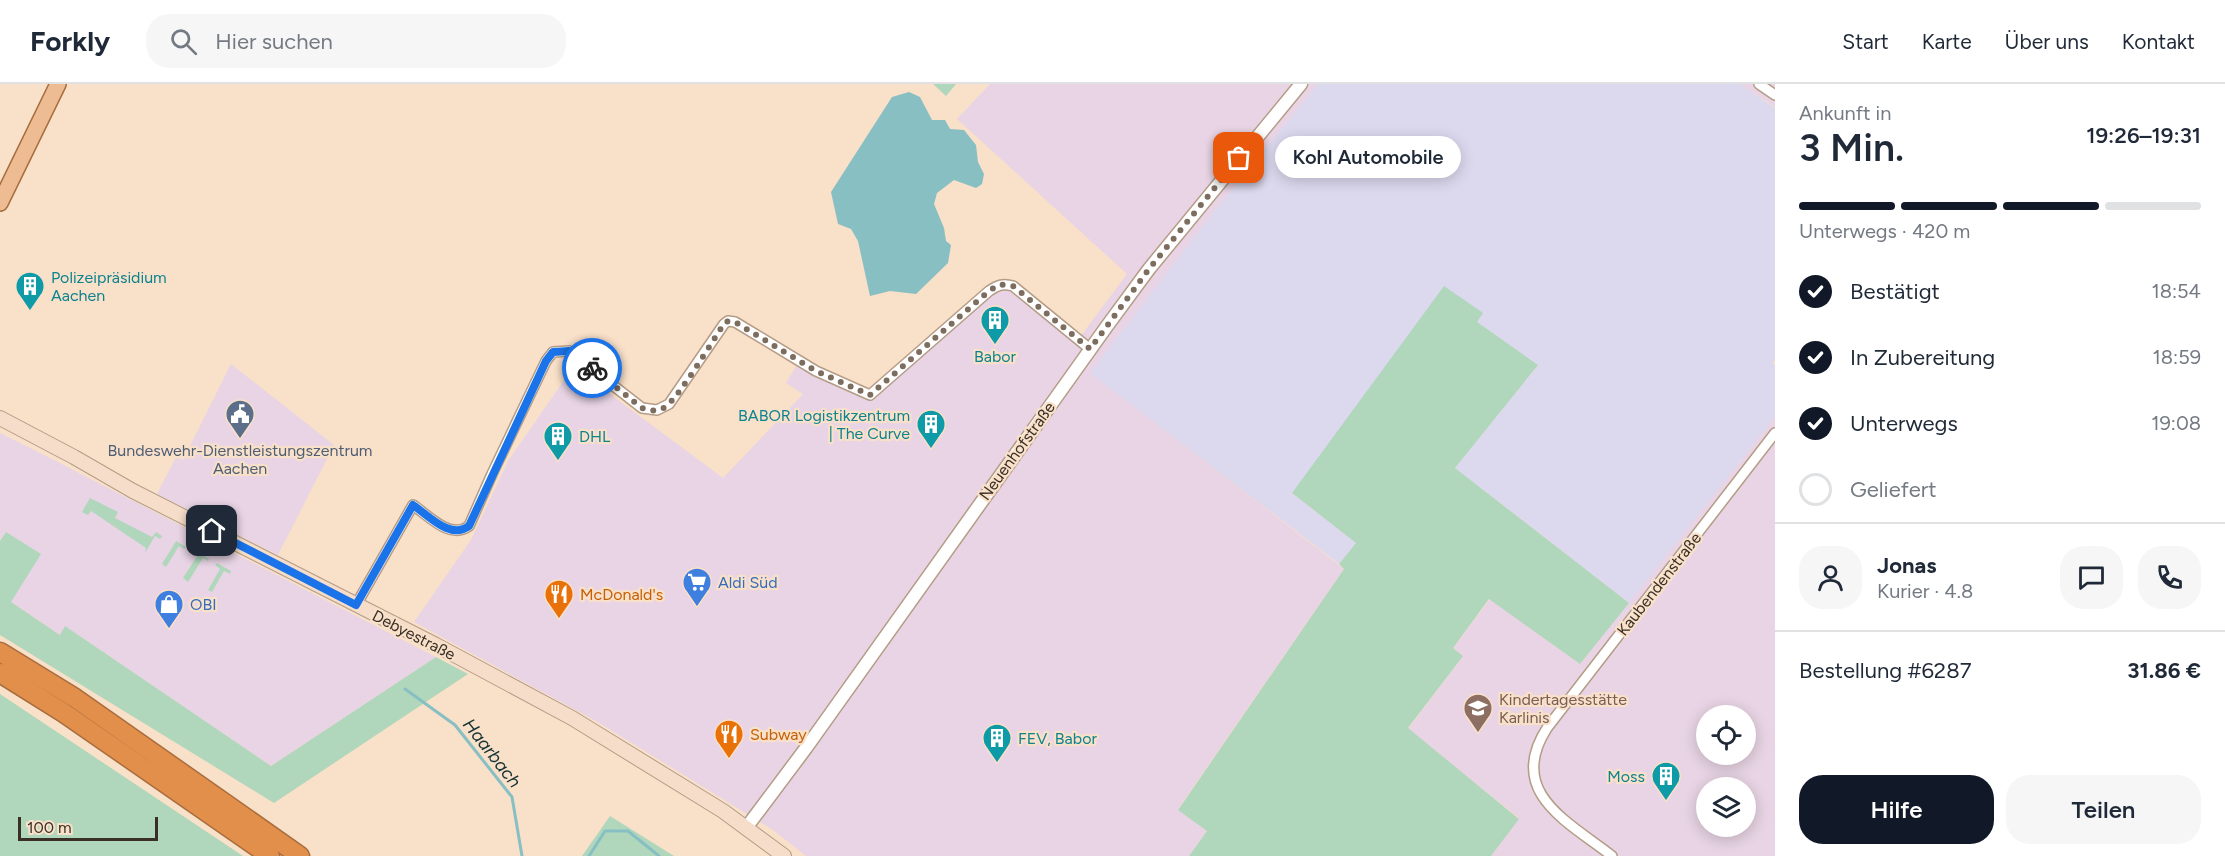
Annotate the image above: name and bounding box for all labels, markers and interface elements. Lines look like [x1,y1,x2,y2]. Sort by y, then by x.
search box [146,14,566,68]
text: Forkly [30,24,110,58]
icon: search [167,25,200,58]
text: Hier suchen [215,28,333,55]
text: Start [1842,29,1889,54]
text: Karte [1922,29,1972,54]
text: Über uns [2005,29,2089,54]
text: Kontakt [2122,29,2195,54]
text: Ankunft in [1799,101,1891,125]
text: 19:26–19:31 [2086,122,2201,149]
text: 3 Min. [1799,124,1904,171]
pin [1213,132,1264,183]
callout: Kohl Automobile [1275,137,1461,179]
icon: bag [1222,141,1255,174]
text: Kohl Automobile [1292,145,1444,169]
text: Unterwegs · 420 m [1799,219,1970,243]
place label: Polizeipräsidium Aachen [51,268,167,305]
building icon: Polizeipräsidium Aachen [14,270,46,312]
icon: check [1799,275,1832,308]
text: Bestätigt [1850,278,1940,305]
text: 18:54 [2151,279,2201,303]
building icon: Babor [979,304,1011,346]
courier [562,338,622,398]
icon: check [1799,341,1832,374]
text: In Zubereitung [1850,344,1995,371]
text: 18:59 [2153,345,2201,369]
place label: Babor [974,347,1017,366]
icon: bike [576,352,609,385]
public building icon: Bundeswehr-Dienstleistungszentrum Aachen [224,398,256,440]
street label: Neuenhofstraße [975,398,1059,504]
place label: BABOR Logistikzentrum | The Curve [738,406,910,443]
icon: check [1799,407,1832,440]
building icon: BABOR Logistikzentrum | The Curve [915,408,947,450]
text: Unterwegs [1850,410,1958,437]
text: 19:08 [2151,411,2201,435]
building icon: DHL [542,420,574,462]
place label: DHL [579,427,611,446]
place label: Bundeswehr-Dienstleistungszentrum Aachen [108,441,372,478]
text: Geliefert [1850,476,1937,503]
pin [186,505,237,556]
icon: home [195,514,228,547]
street label: Kaubendenstraße [1613,528,1705,639]
button: person [1799,546,1862,609]
button: chat [2060,546,2123,609]
button: phone [2138,546,2201,609]
text: Jonas [1877,552,1936,579]
supermarket icon: Aldi Süd [681,566,713,608]
place label: Aldi Süd [718,573,778,592]
restaurant icon: McDonald's [543,578,575,620]
text: Kurier · 4.8 [1877,579,1973,603]
place label: McDonald's [580,585,663,604]
shop icon: OBI [153,588,185,630]
place label: OBI [190,595,217,614]
street label: Debyestraße [369,606,459,664]
text: Bestellung #6287 [1799,657,1971,684]
text: 31.86 € [2127,657,2201,684]
place label: Kindertagesstätte Karlinis [1499,690,1627,727]
school or university icon: Kindertagesstätte Karlinis [1462,692,1494,734]
map controls [1696,705,1756,837]
button: locate [1696,705,1756,765]
water label: Haarbach [458,714,526,792]
restaurant icon: Subway [713,718,745,760]
building icon: FEV, Babor [981,722,1013,764]
place label: Subway [750,725,807,744]
place label: FEV, Babor [1018,729,1097,748]
building icon: Moss [1650,760,1682,802]
place label: Moss [1607,767,1645,786]
button: Hilfe [1799,775,1994,844]
button: Teilen [2006,775,2201,844]
button: layers [1696,777,1756,837]
scale bar [18,814,158,842]
text: 100 m [27,818,72,837]

